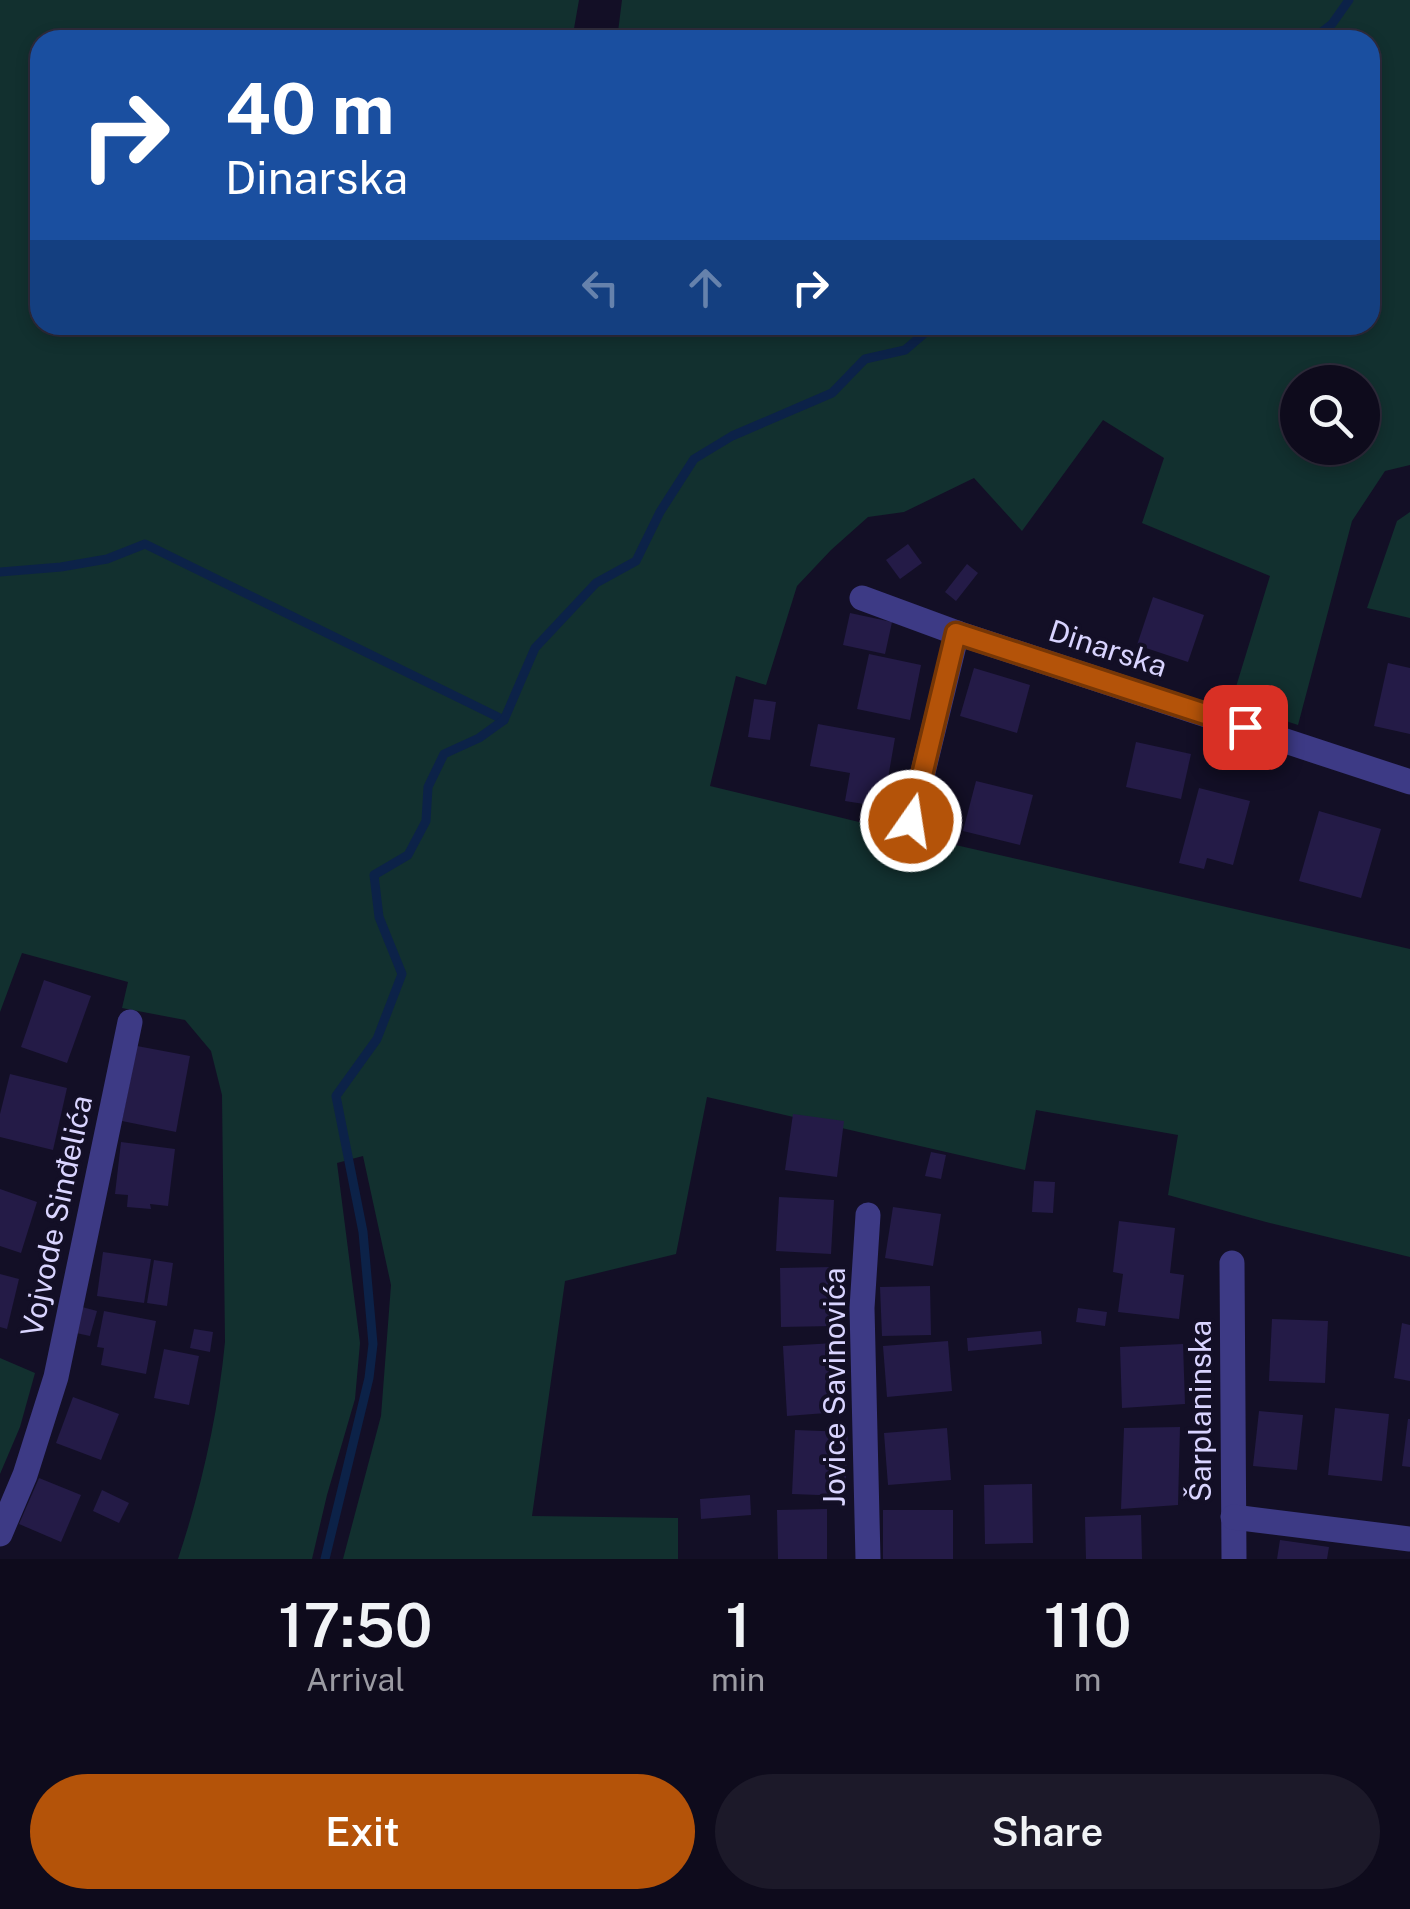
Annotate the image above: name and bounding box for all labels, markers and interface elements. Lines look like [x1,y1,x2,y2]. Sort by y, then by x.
text: 40 m [225,67,395,150]
icon: right [60,70,190,200]
text: Dinarska [225,151,408,204]
icon: left [573,260,628,315]
icon: ahead [678,260,733,315]
icon: right [783,260,838,315]
map controls [1280,365,1380,465]
button: search [1280,365,1380,465]
street label: Dinarska [1044,612,1172,684]
pin [1203,685,1288,770]
icon: arrive [1218,700,1273,755]
position arrow [859,769,963,873]
street label: Vojvode Sinđelića [13,1092,99,1340]
street label: Jovice Savinovića [816,1267,852,1507]
street label: Šarplaninska [1182,1320,1218,1502]
text: 17:50 [278,1590,433,1661]
text: 1 [726,1590,751,1661]
text: 110 [1044,1590,1132,1661]
text: Arrival [306,1661,405,1698]
text: min [711,1661,765,1698]
text: m [1074,1661,1101,1698]
button: Exit [30,1774,695,1889]
button: Share [715,1774,1380,1889]

